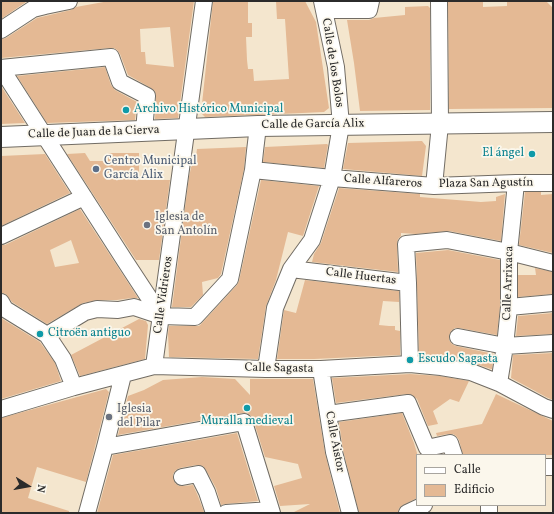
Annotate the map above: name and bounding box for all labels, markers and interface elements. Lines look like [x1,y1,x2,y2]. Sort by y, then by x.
street label: Calle de los Bolos [318,17,346,109]
place label: Archivo Histórico Municipal [134,103,283,117]
marker: Archivo Histórico Municipal [121,105,131,115]
street label: Calle de García Alix [261,117,365,133]
street label: Calle de Juan de la Cierva [28,124,160,142]
place label: El ángel [482,147,524,161]
marker: El ángel [527,149,537,159]
place label: Centro Municipal García Alix [104,155,197,183]
marker: Centro Municipal García Alix [91,164,101,174]
street label: Calle Alfareros [343,172,423,192]
street label: Plaza San Agustín [439,176,533,192]
place label: Iglesia de San Antolín [155,211,217,239]
marker: Iglesia de San Antolín [142,220,152,230]
street label: Calle Arrixaca [500,245,518,321]
street label: Calle Vidrieros [151,255,177,335]
street label: Calle Huertas [325,266,397,288]
place label: Citroën antiguo [48,327,131,341]
marker: Citroën antiguo [35,329,45,339]
place label: Escudo Sagasta [418,353,498,367]
marker: Escudo Sagasta [405,355,415,365]
street label: Calle Sagasta [244,361,314,377]
place label: Iglesia del Pilar [117,403,161,431]
marker: Muralla medieval [242,403,252,413]
street label: Calle Aistor [321,410,347,474]
marker: Iglesia del Pilar [104,412,114,422]
place label: Muralla medieval [201,415,293,429]
legend [416,454,546,506]
text: Calle [454,462,481,478]
north arrow [8,466,48,506]
text: Edificio [454,482,494,498]
text: N [32,483,48,494]

